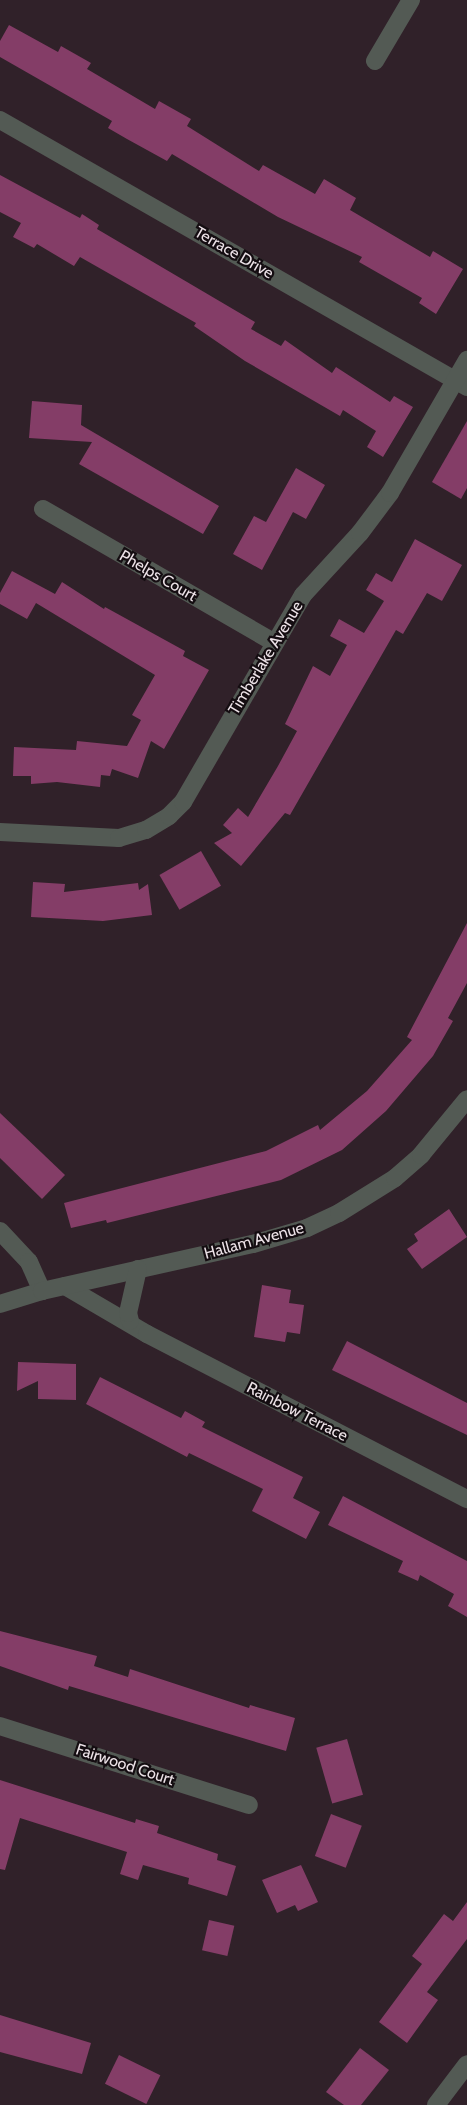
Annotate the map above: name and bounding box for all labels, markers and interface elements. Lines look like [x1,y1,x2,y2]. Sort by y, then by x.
street label: Terrace Drive [191,223,277,283]
street label: Phelps Court [116,546,200,606]
street label: Timberlake Avenue [225,598,307,718]
street label: Hallam Avenue [202,1218,306,1264]
street label: Rainbow Terrace [243,1378,351,1446]
street label: Fairwood Court [73,1740,177,1790]

